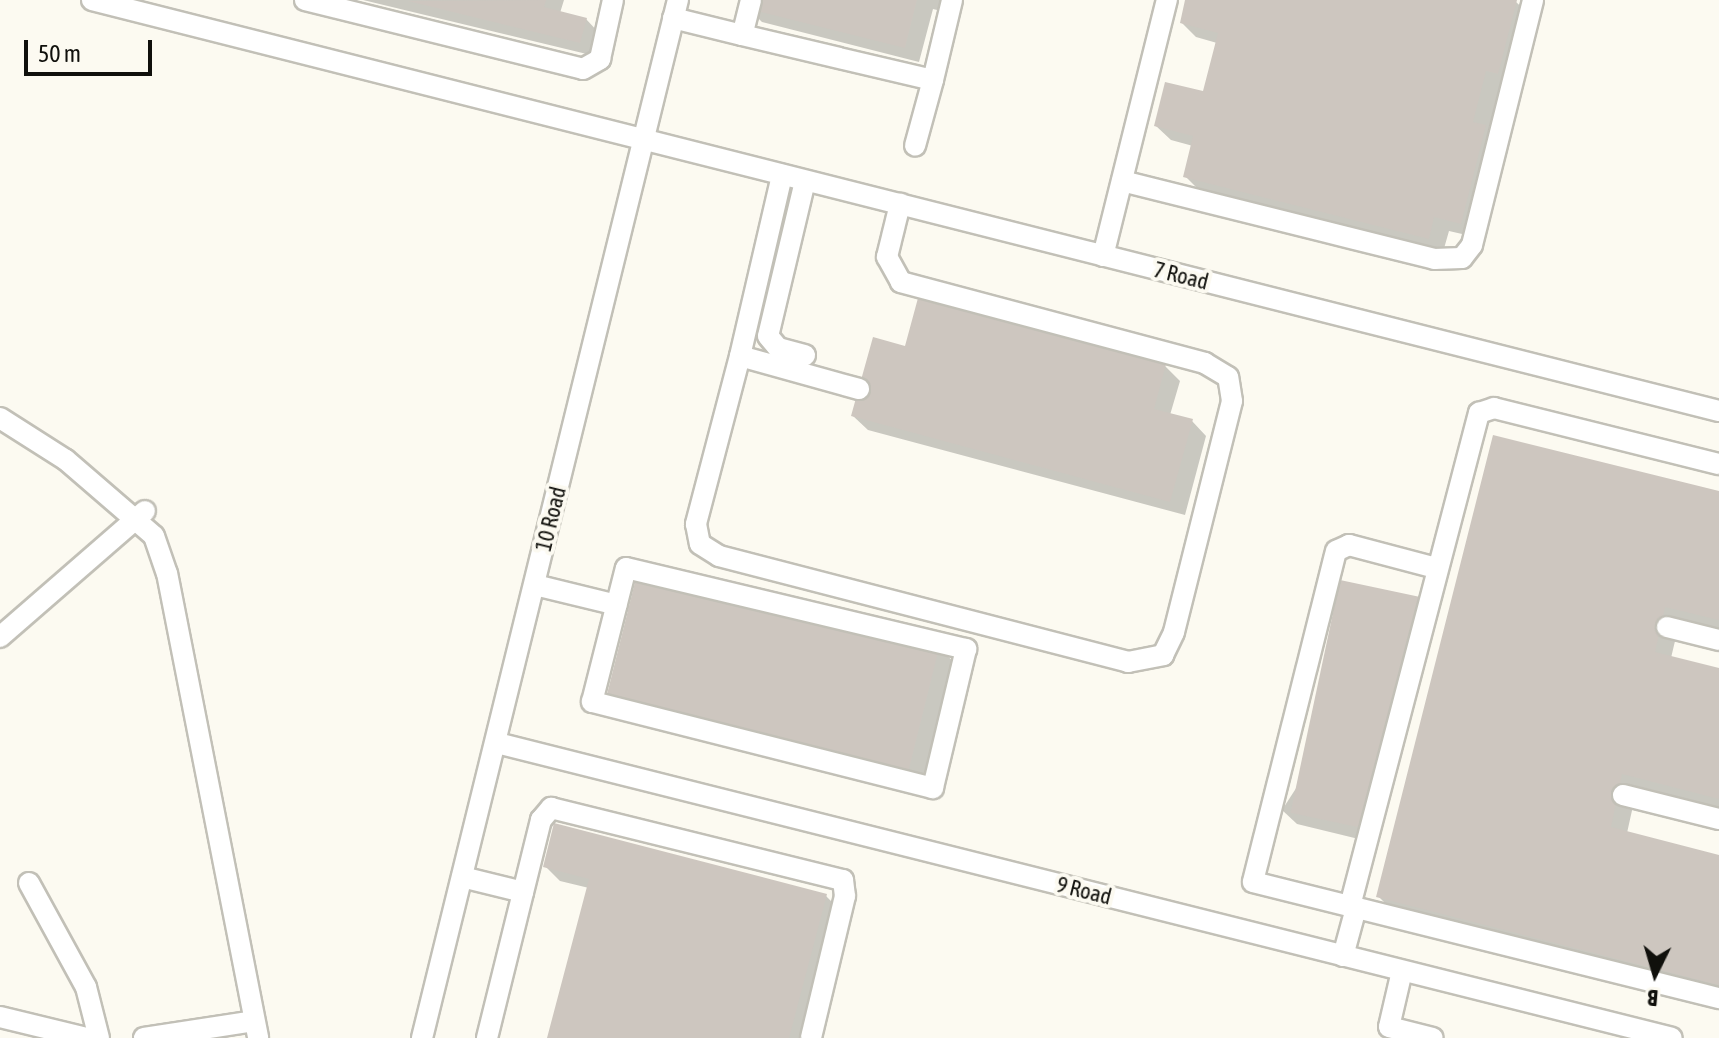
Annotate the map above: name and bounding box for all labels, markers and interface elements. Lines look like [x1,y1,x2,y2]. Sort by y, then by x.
scale bar [28,24,156,74]
text: 50 m [38,40,81,67]
street label: 7 Road [1151,256,1211,296]
street label: 10 Road [530,484,572,554]
street label: 9 Road [1054,871,1114,911]
north arrow [1615,934,1695,1014]
text: B [1647,985,1659,1011]

